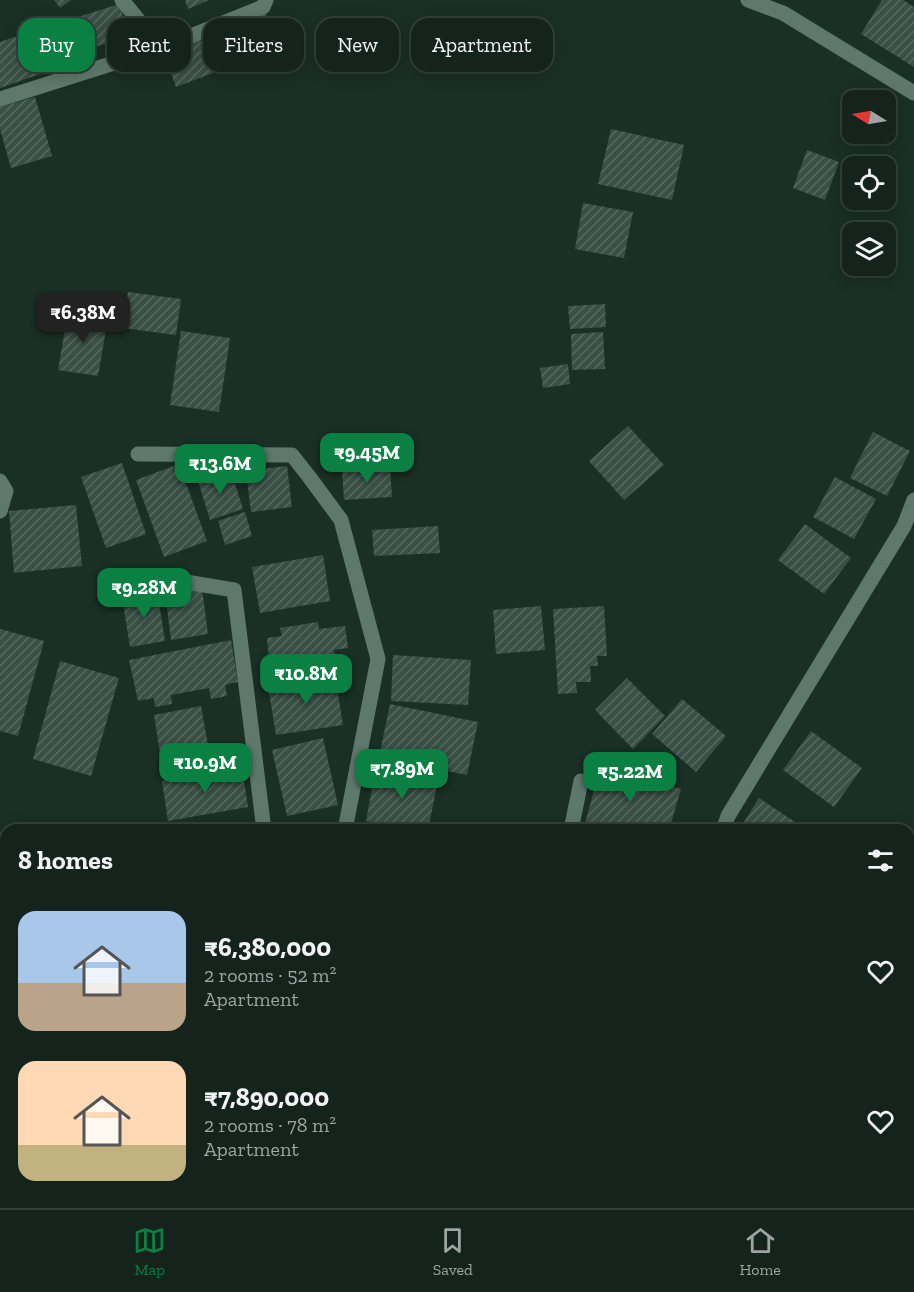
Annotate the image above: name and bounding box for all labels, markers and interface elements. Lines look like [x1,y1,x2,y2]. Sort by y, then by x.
chip: Buy [18,18,95,72]
chip: Rent [107,18,191,72]
chip: Filters [203,18,304,72]
chip: New [316,18,399,72]
chip: Apartment [411,18,553,72]
north arrow [842,90,896,144]
map controls [842,90,896,276]
button: locate [842,156,896,210]
button: layers [842,222,896,276]
pin: ₹6.38M [34,293,132,344]
text: ₹6.38M [50,300,116,324]
pin: ₹9.45M [318,433,416,484]
text: ₹9.45M [334,440,400,464]
pin: ₹13.6M [171,444,269,495]
text: ₹13.6M [189,451,251,475]
pin: ₹9.28M [95,568,193,619]
text: ₹9.28M [111,575,177,599]
pin: ₹10.8M [257,654,355,705]
text: ₹10.8M [274,661,338,685]
pin: ₹10.9M [156,743,254,794]
pin: ₹7.89M [353,749,451,800]
text: ₹10.9M [173,750,237,774]
pin: ₹5.22M [581,752,679,803]
text: ₹7.89M [370,756,434,780]
text: ₹5.22M [597,759,663,783]
text: 8 homes [18,844,113,876]
icon: filters [864,844,897,877]
text: ₹6,380,000 [204,931,331,963]
icon: home [66,935,138,1007]
icon: heart [864,955,897,988]
text: 2 rooms · 52 m² [204,963,337,987]
text: Apartment [204,987,299,1011]
text: ₹7,890,000 [204,1081,329,1113]
icon: home [66,1085,138,1157]
icon: heart [864,1105,897,1138]
text: 2 rooms · 78 m² [204,1113,336,1137]
text: Apartment [204,1137,299,1161]
tab: Map [133,1224,166,1279]
tab: Saved [433,1224,473,1279]
tab: Home [739,1224,781,1279]

